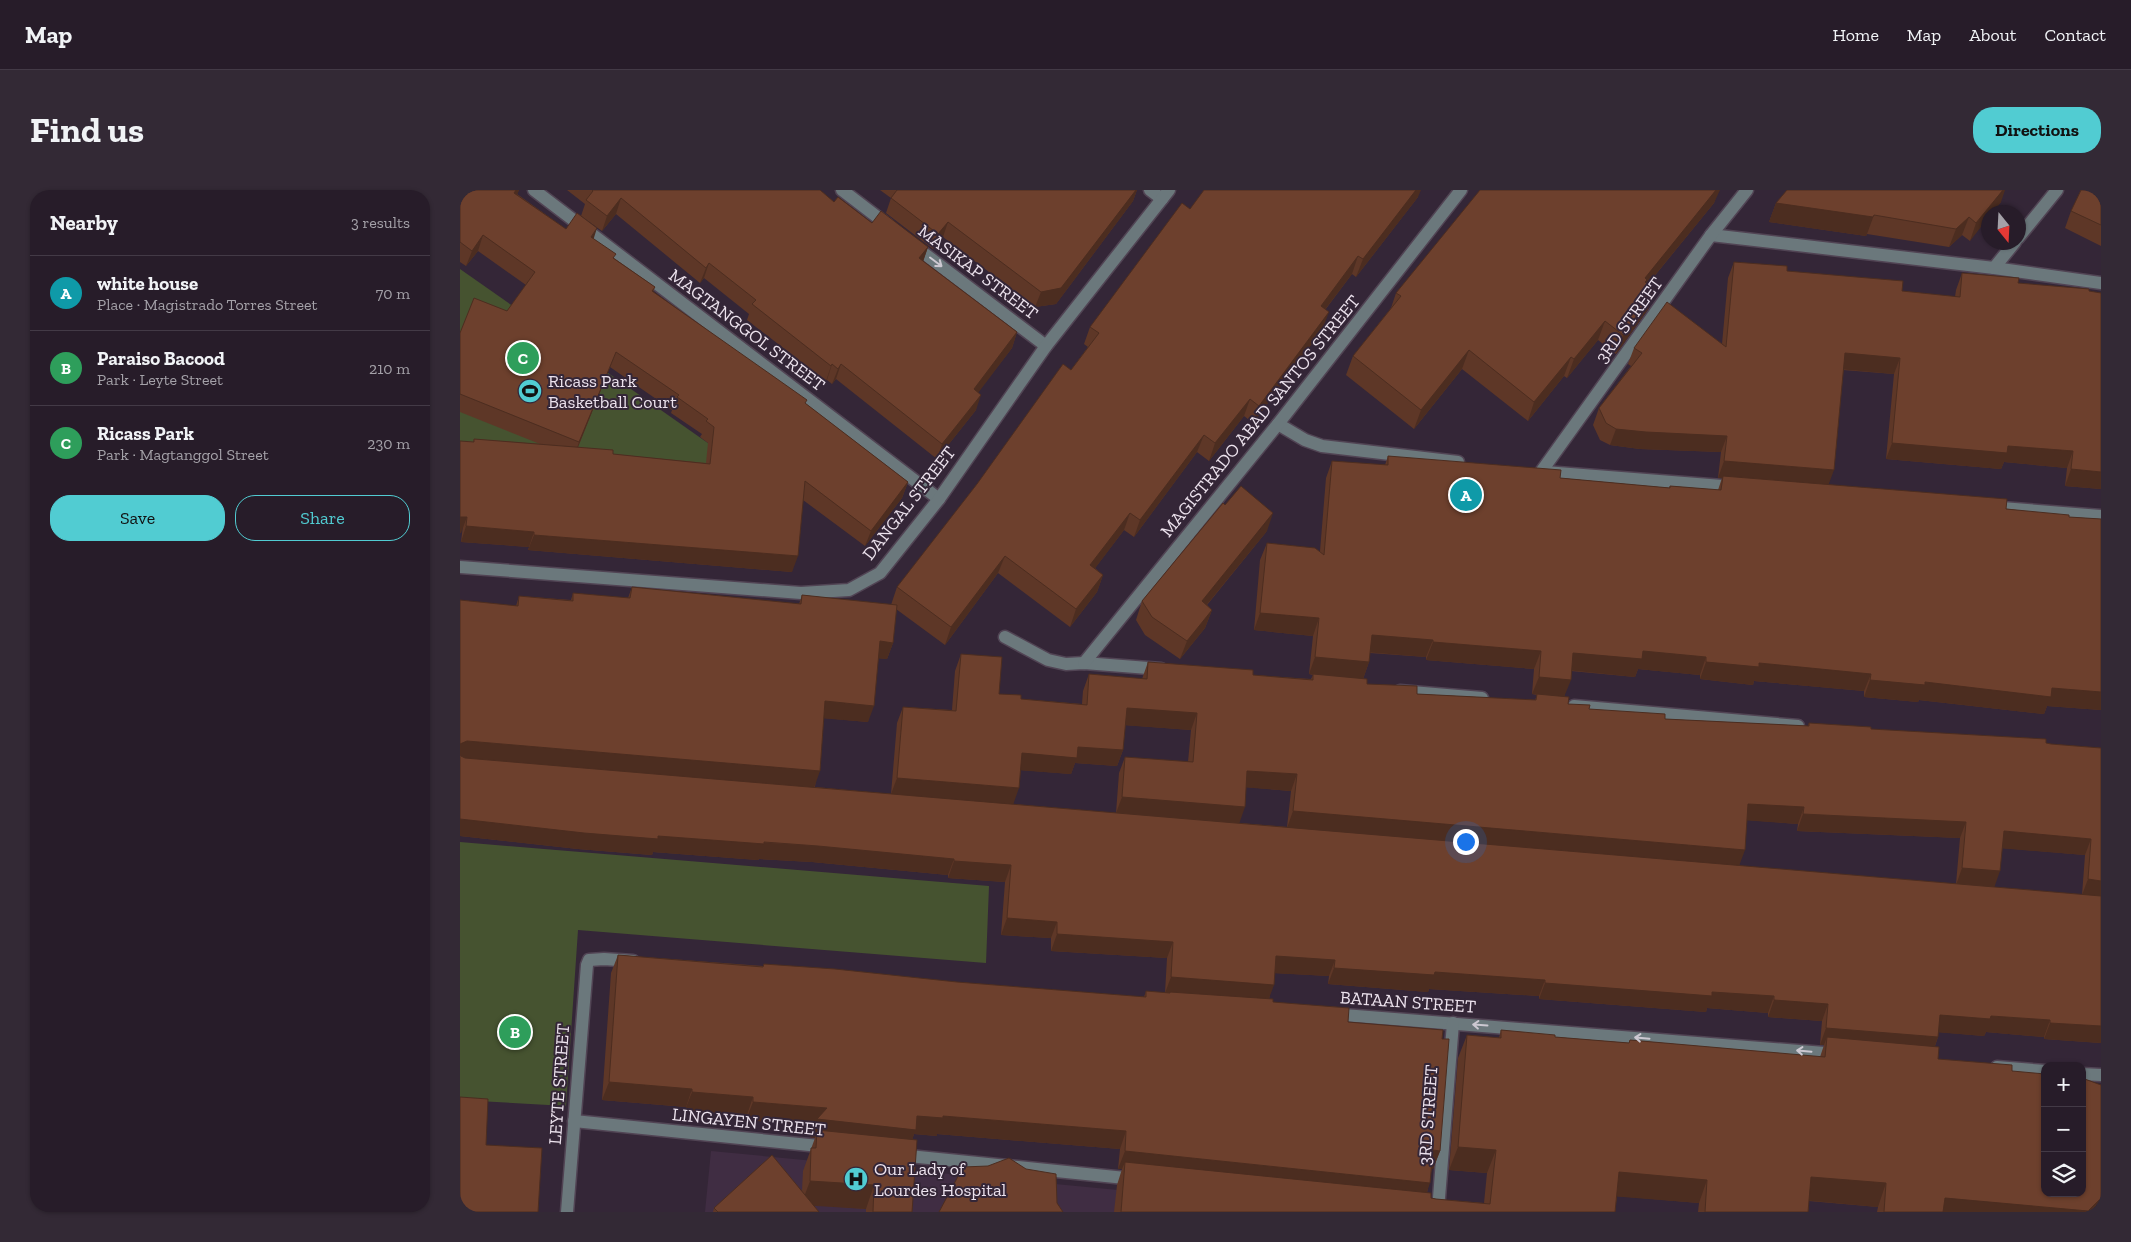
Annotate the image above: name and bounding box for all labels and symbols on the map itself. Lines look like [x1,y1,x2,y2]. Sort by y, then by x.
north arrow [1981,205,2026,250]
street label: MASIKAP STREET [914,220,1042,324]
one-way arrow [929,257,943,267]
street label: MAGTANGGOL STREET [665,264,829,396]
street label: 3RD STREET [1590,273,1668,367]
street label: MAGISTRADO ABAD SANTOS STREET [1155,291,1365,541]
pin: C [507,339,539,377]
place label: Ricass Park Basketball Court [548,370,677,413]
sports icon: Ricass Park Basketball Court [517,378,543,404]
street label: DANGAL STREET [858,442,960,564]
pin: A [1450,476,1482,514]
your location [1453,829,1479,855]
street label: BATAAN STREET [1339,986,1477,1018]
pin: B [499,1013,531,1051]
one-way arrow [1473,1020,1489,1029]
street label: LEYTE STREET [544,1023,574,1145]
one-way arrow [1635,1033,1651,1043]
one-way arrow [1797,1046,1813,1056]
street label: 3RD STREET [1414,1064,1442,1166]
street label: LINGAYEN STREET [671,1103,827,1141]
place label: Our Lady of Lourdes Hospital [874,1158,1007,1201]
hospital icon: Our Lady of Lourdes Hospital [843,1166,869,1192]

